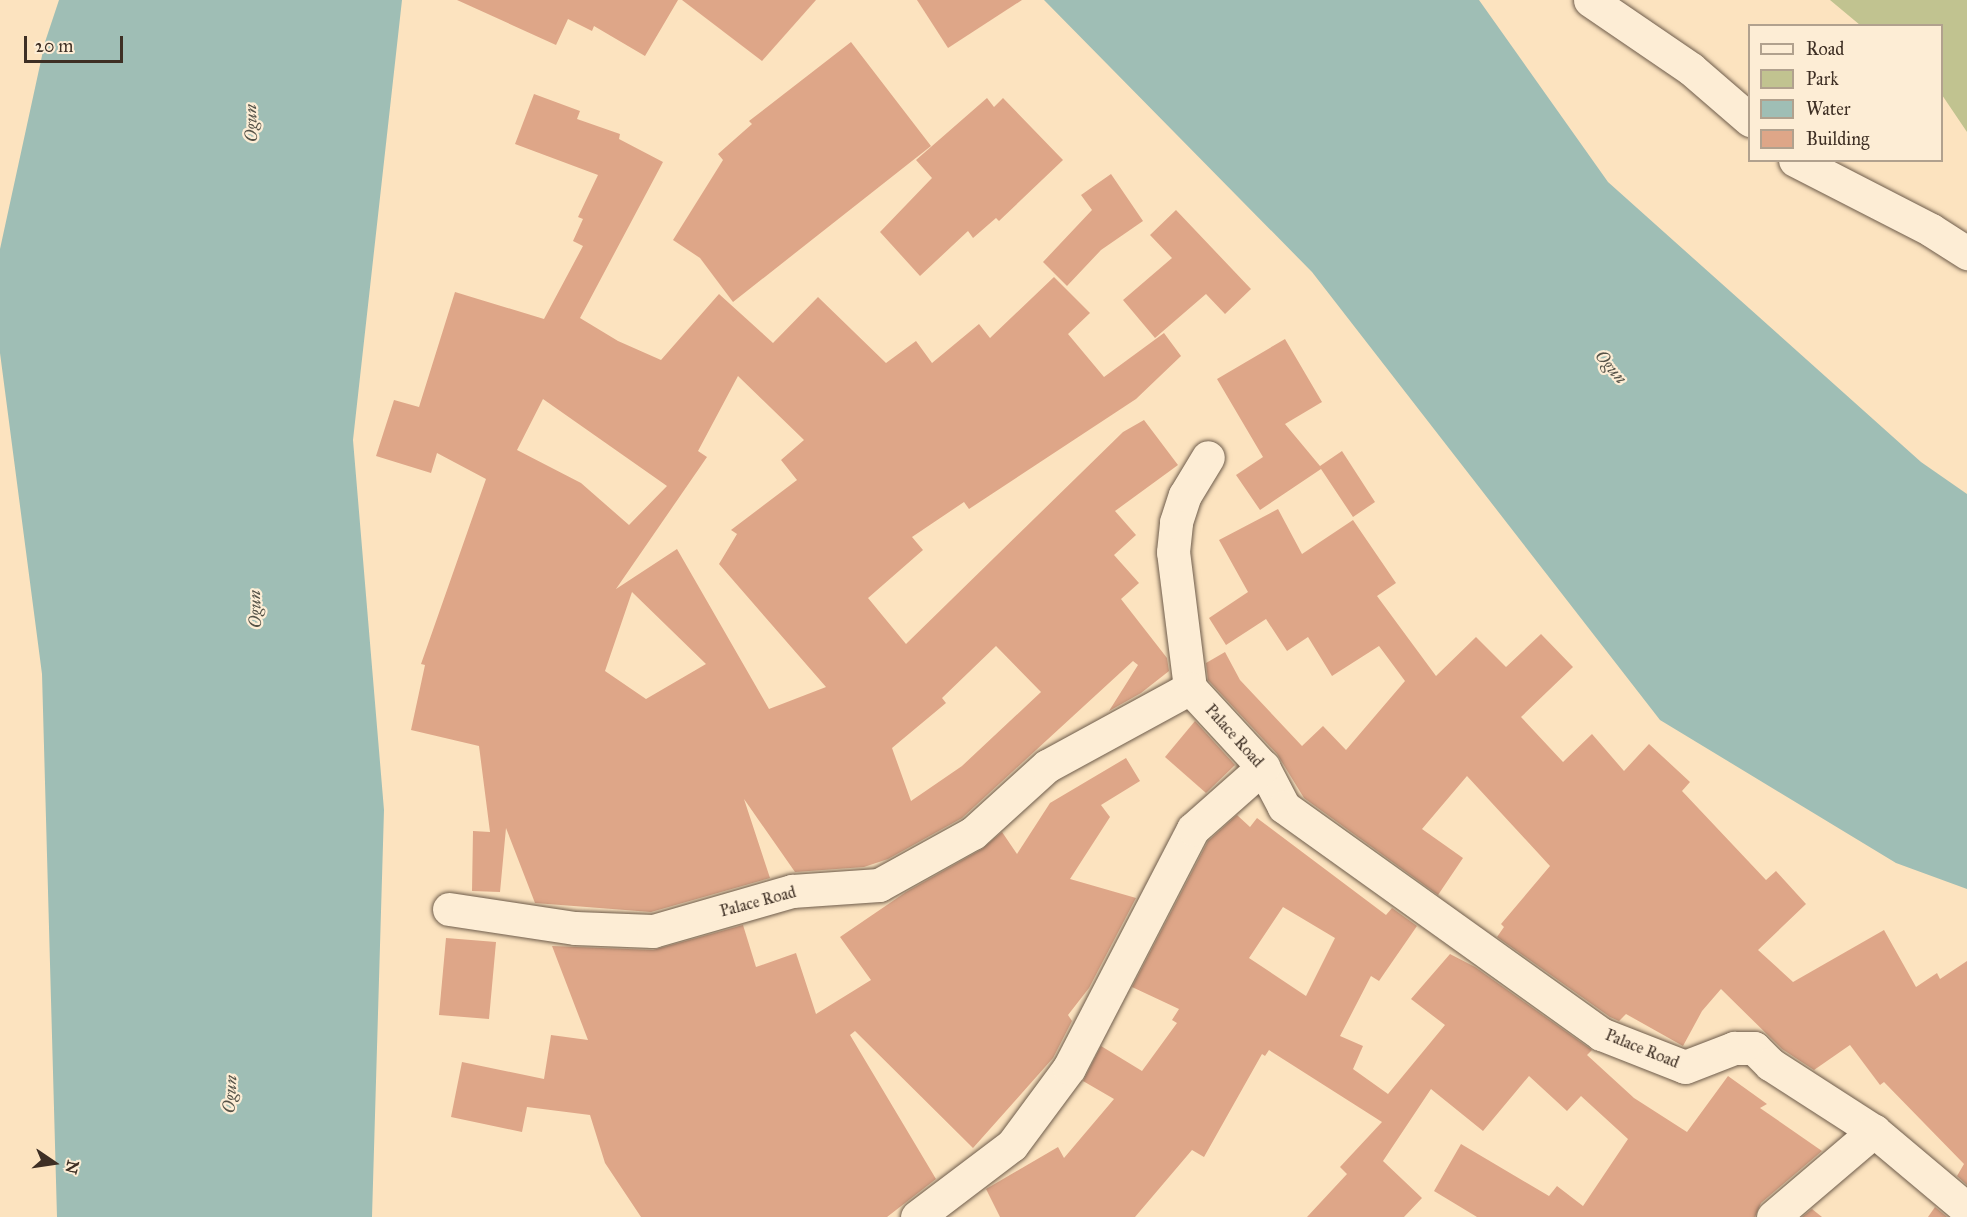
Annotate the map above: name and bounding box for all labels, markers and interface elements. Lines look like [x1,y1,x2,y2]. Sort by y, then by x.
scale bar [27,24,126,62]
legend [1748,24,1943,162]
text: 20 m [35,35,73,57]
text: Road [1806,38,1844,60]
text: Park [1806,68,1839,90]
text: Water [1806,98,1850,120]
water label: Ogun [240,104,262,142]
text: Building [1806,128,1869,150]
water label: Ogun [1590,345,1632,389]
water label: Ogun [244,590,266,628]
street label: Palace Road [1201,701,1267,771]
street label: Palace Road [718,883,798,921]
street label: Palace Road [1602,1026,1682,1072]
water label: Ogun [218,1074,242,1114]
north arrow [24,1133,84,1193]
text: N [61,1158,83,1176]

